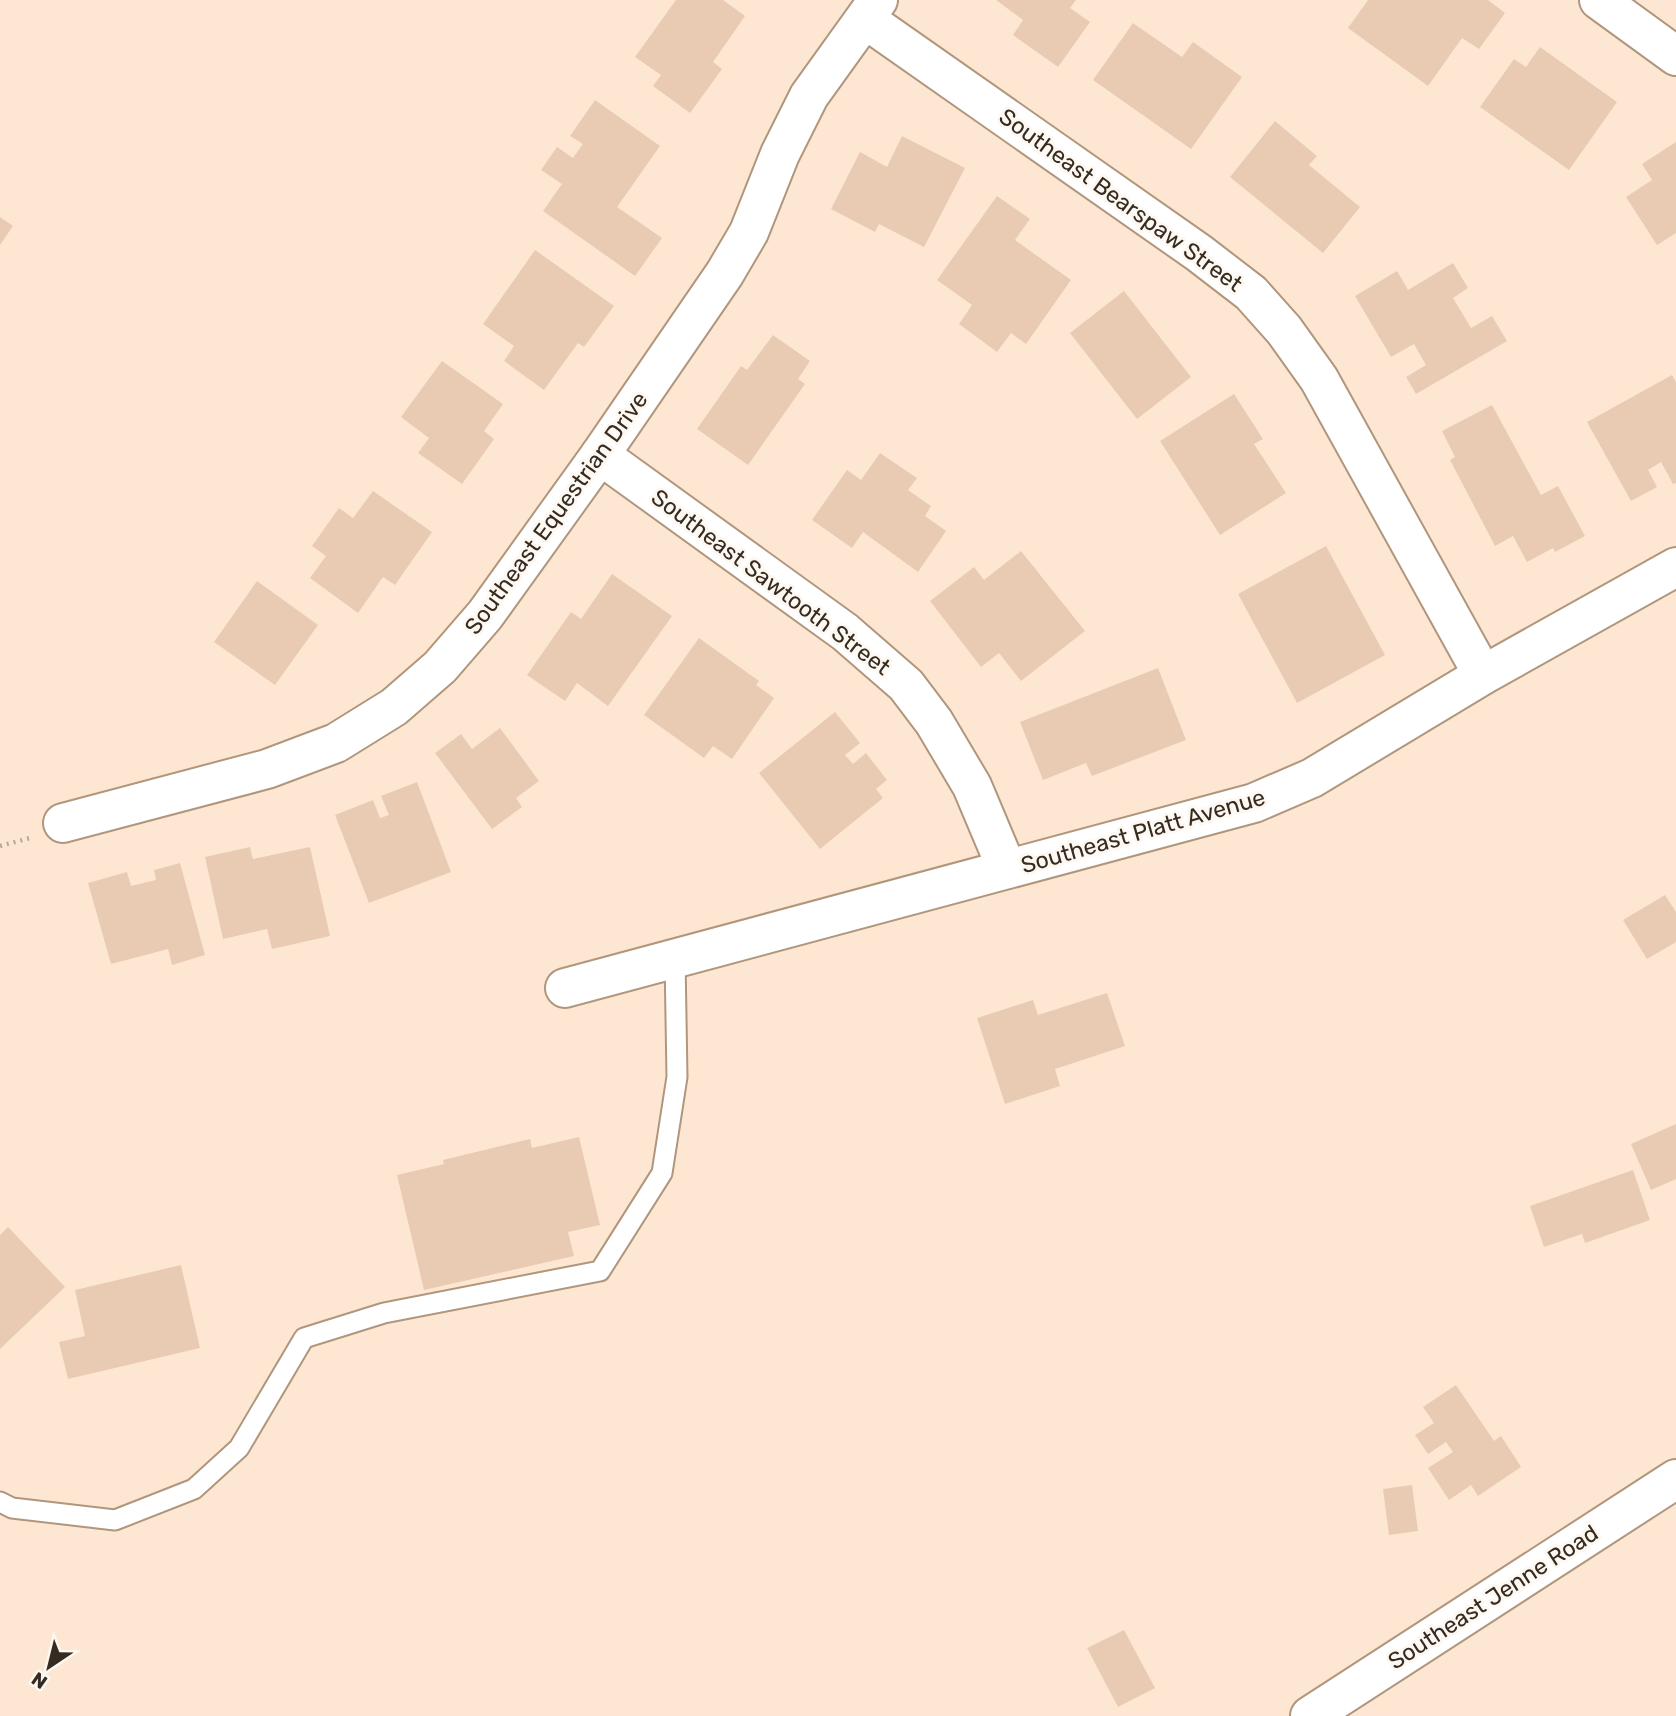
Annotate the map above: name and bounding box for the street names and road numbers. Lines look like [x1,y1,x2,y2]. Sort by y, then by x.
street label: Southeast Bearspaw Street [994,102,1248,298]
street label: Southeast Equestrian Drive [459,386,653,640]
street label: Southeast Sawtooth Street [646,483,896,681]
street label: Southeast Platt Avenue [1018,783,1268,879]
street label: Southeast Jenne Road [1383,1519,1603,1675]

